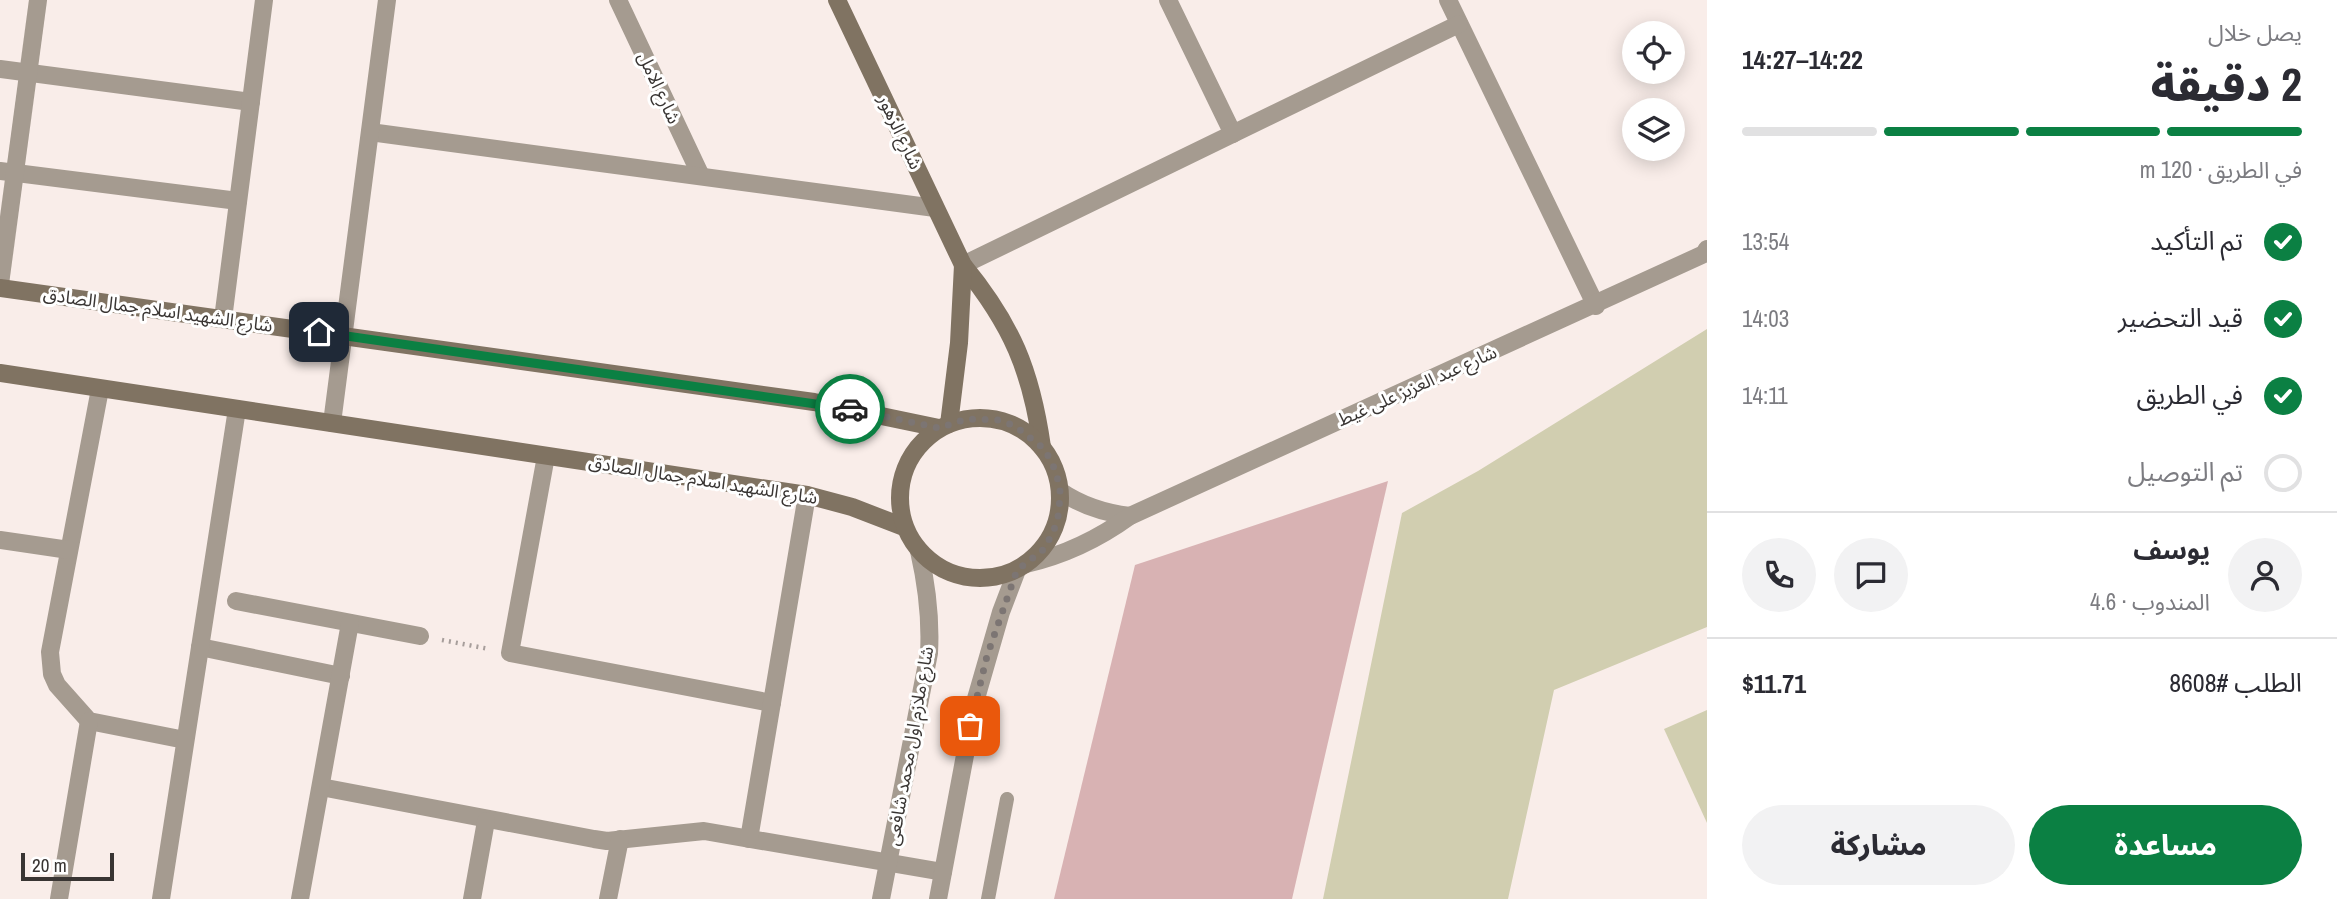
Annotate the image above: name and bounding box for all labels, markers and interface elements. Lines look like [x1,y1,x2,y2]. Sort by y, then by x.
text: يصل خلال [2208,17,2302,48]
map controls [1622,21,1685,161]
button: locate [1622,21,1685,84]
text: 14:22–14:27 [1742,42,1863,77]
street label: شارع الامل [630,48,687,129]
text: 2 دقيقة [2150,53,2302,115]
street label: شارع الزهور [870,89,929,174]
button: layers [1622,98,1685,161]
text: في الطريق · 120 m [2140,154,2302,185]
text: تم التأكيد [2150,223,2243,258]
icon: check [2264,223,2302,261]
text: 13:54 [1742,226,1789,257]
street label: شارع الشهيد اسلام جمال الصادق [41,281,274,340]
text: قيد التحضير [2118,300,2243,335]
icon: check [2264,300,2302,338]
pin [289,302,349,362]
text: 14:03 [1742,303,1789,334]
icon: home [300,313,338,351]
street label: شارع عبد العزيز على غيط [1333,339,1501,434]
courier [815,374,885,444]
text: في الطريق [2137,377,2243,412]
icon: check [2264,377,2302,415]
text: 14:11 [1742,380,1788,411]
icon: car [831,390,869,428]
street label: شارع الشهيد اسلام جمال الصادق [586,449,819,512]
text: تم التوصيل [2128,454,2243,489]
text: يوسف [2133,532,2210,567]
button: phone [1742,538,1816,612]
button: chat [1834,538,1908,612]
button: person [2228,538,2302,612]
text: المندوب · 4.6 [2090,586,2210,617]
street label: شارع ملازم اول محمد شافعى [880,644,941,848]
text: الطلب #8608 [2169,665,2302,700]
text: $11.71 [1742,666,1806,701]
pin [940,696,1000,756]
icon: bag [951,707,989,745]
button: مشاركة [1742,805,2015,885]
button: مساعدة [2029,805,2302,885]
scale bar [21,850,114,882]
text: 20 m [32,852,67,878]

